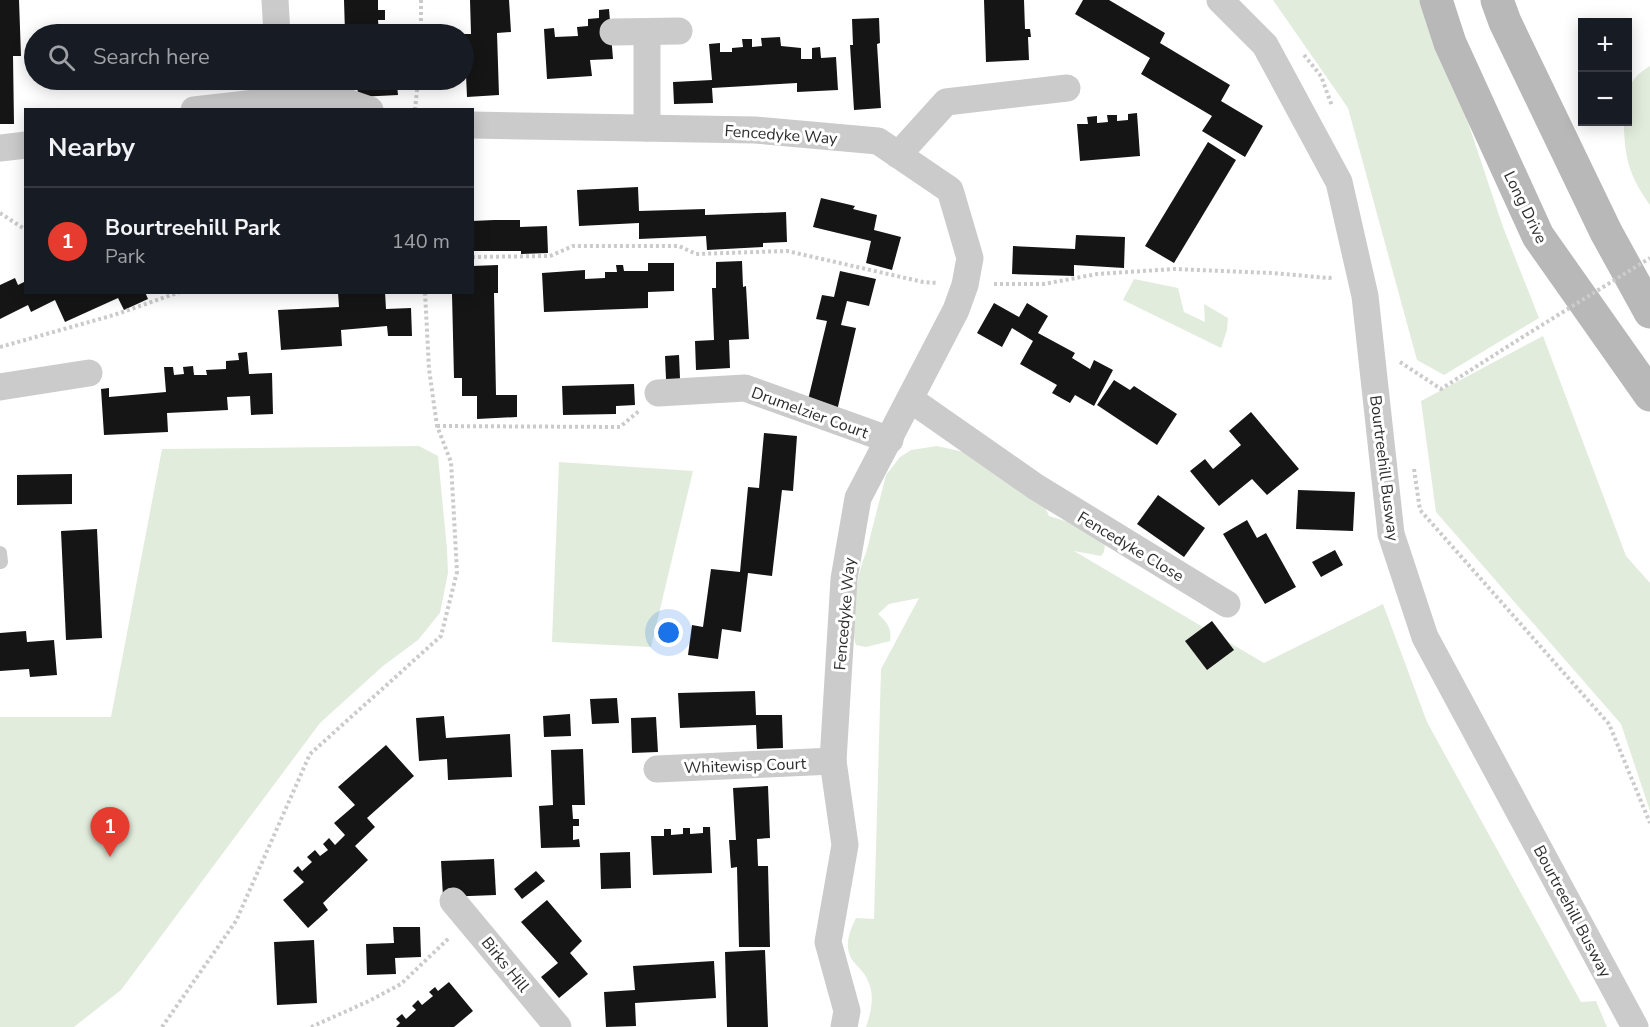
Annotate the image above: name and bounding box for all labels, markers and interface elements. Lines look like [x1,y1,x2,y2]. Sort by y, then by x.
map controls [1578,18,1632,126]
button: + [1578,18,1632,72]
search box [24,24,474,90]
icon: search [45,41,78,74]
text: Search here [93,42,210,72]
button: − [1578,72,1632,126]
street label: Fencedyke Way [724,120,839,150]
text: Nearby [48,130,135,165]
street label: Long Drive [1498,168,1552,247]
text: Bourtreehill Park [105,213,280,243]
text: 1 [62,228,74,255]
text: 140 m [392,228,450,255]
text: Park [105,243,145,270]
street label: Drumelzier Court [748,382,872,444]
street label: Bourtreehill Busway [1364,394,1404,543]
street label: Fencedyke Close [1073,506,1188,587]
street label: Fencedyke Way [829,556,861,671]
your location [654,618,683,647]
street label: Whitewisp Court [683,753,807,779]
pin: 1 [90,808,130,857]
street label: Bourtreehill Busway [1528,842,1617,982]
street label: Birks Hill [476,932,534,997]

